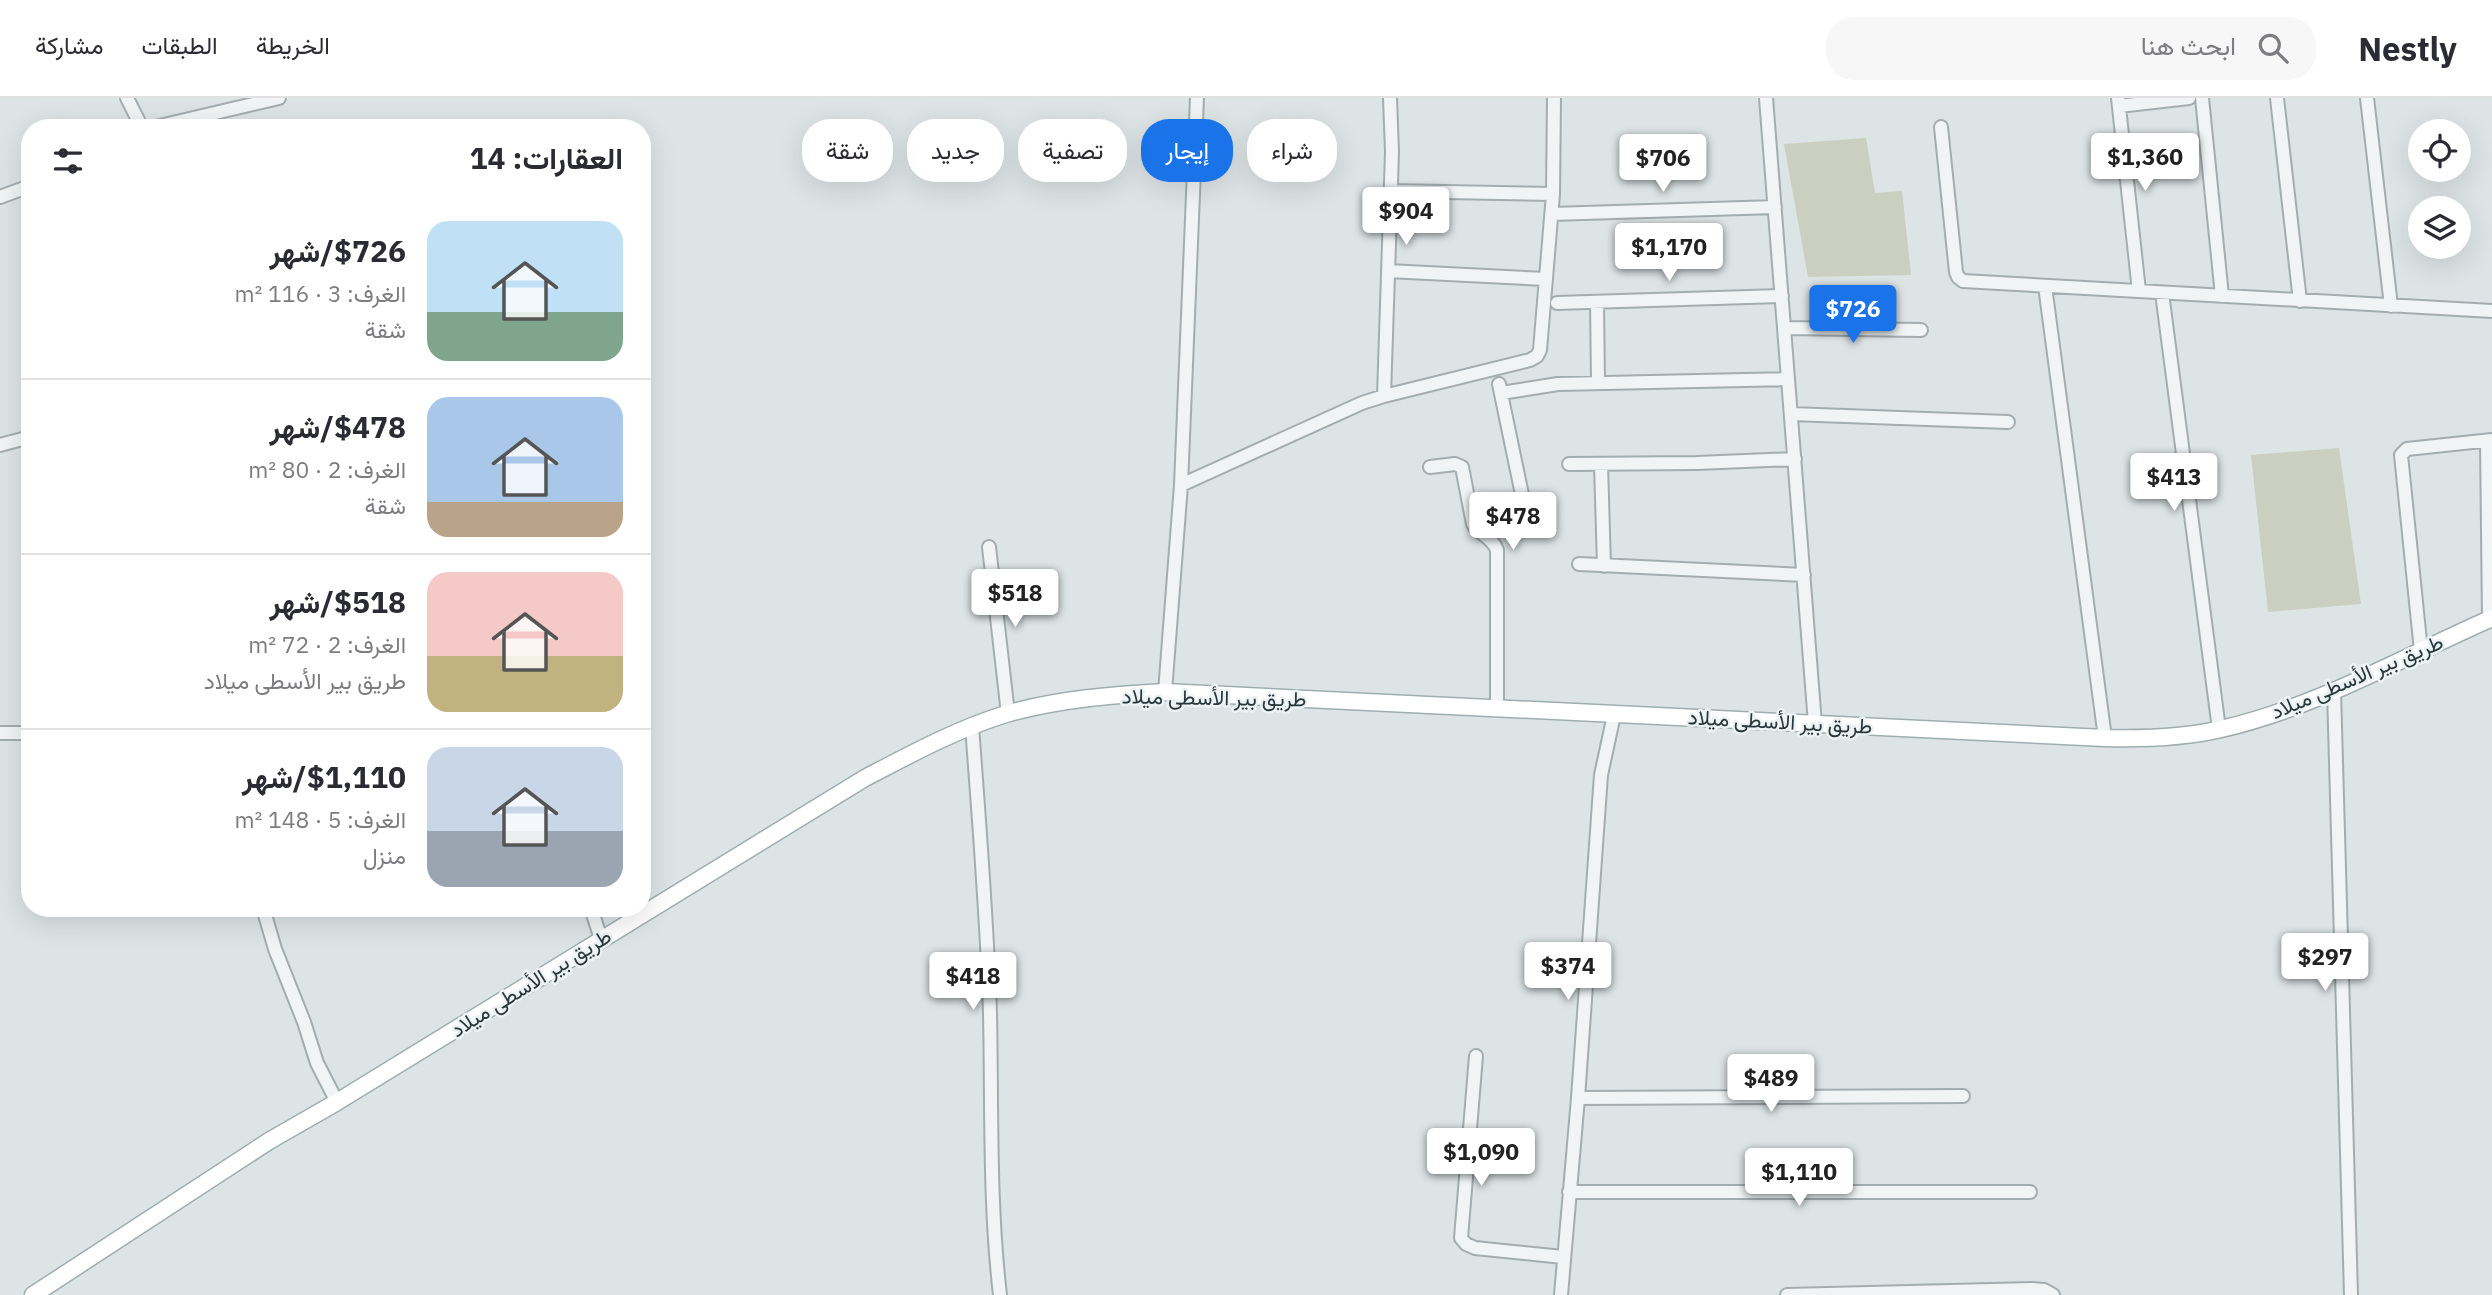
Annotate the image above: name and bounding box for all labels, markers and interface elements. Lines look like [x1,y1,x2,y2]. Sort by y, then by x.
search box [1826,17,2316,80]
text: Nestly [2358,27,2457,70]
text: ابحث هنا [2141,28,2236,62]
text: مشاركة [35,29,103,61]
text: الطبقات [141,29,218,61]
text: الخريطة [256,29,330,61]
icon: search [2254,29,2292,67]
chip: شقة [802,119,893,182]
chip: جديد [907,119,1004,182]
chip: تصفية [1018,119,1127,182]
chip: إيجار [1141,119,1233,182]
chip: شراء [1247,119,1337,182]
map controls [2408,119,2471,259]
button: locate [2408,119,2471,182]
pin: $706 [1622,134,1704,194]
pin: $1,360 [2088,134,2202,193]
text: العقارات: 14 [469,138,623,177]
text: $1,360 [2107,141,2183,171]
icon: filters [49,142,87,180]
text: $706 [1635,142,1691,172]
pin: $904 [1365,188,1447,247]
text: $904 [1378,195,1434,225]
button: layers [2408,196,2471,259]
pin: $1,170 [1612,223,1726,283]
text: $726/شهر [269,231,406,270]
text: $1,170 [1631,231,1707,261]
icon: home [483,249,567,333]
text: الغرف: 3 · 116 m² [234,278,406,308]
pin: $726 [1812,286,1894,345]
text: $726 [1825,293,1881,323]
text: شقة [364,314,406,344]
text: $478/شهر [269,407,406,446]
icon: home [483,425,567,509]
text: الغرف: 2 · 80 m² [248,454,406,484]
pin: $413 [2133,454,2215,513]
text: $413 [2146,461,2202,491]
text: شقة [364,490,406,520]
pin: $478 [1472,492,1554,552]
text: $478 [1485,500,1541,530]
pin: $518 [974,570,1056,629]
text: $518 [987,577,1043,607]
text: $518/شهر [269,582,406,621]
icon: home [483,600,567,684]
street label: طريق بير الأسطى ميلاد [2266,627,2447,725]
text: الغرف: 2 · 72 m² [248,629,406,659]
text: طريق بير الأسطى ميلاد [204,665,406,695]
street label: طريق بير الأسطى ميلاد [1121,681,1307,713]
street label: طريق بير الأسطى ميلاد [1687,702,1873,740]
text: $1,110/شهر [242,757,406,796]
icon: home [483,775,567,859]
text: الغرف: 5 · 148 m² [234,804,406,834]
text: منزل [363,840,406,870]
street label: طريق بير الأسطى ميلاد [445,921,616,1043]
pin: $297 [2284,934,2366,993]
text: $297 [2297,941,2353,971]
pin: $374 [1527,942,1609,1002]
text: $374 [1540,950,1596,980]
pin: $418 [932,953,1014,1012]
text: $418 [945,960,1001,990]
pin: $489 [1730,1054,1812,1114]
text: $489 [1743,1062,1799,1092]
pin: $1,090 [1424,1128,1538,1188]
text: $1,090 [1443,1136,1519,1166]
pin: $1,110 [1742,1148,1856,1208]
text: $1,110 [1761,1156,1837,1186]

